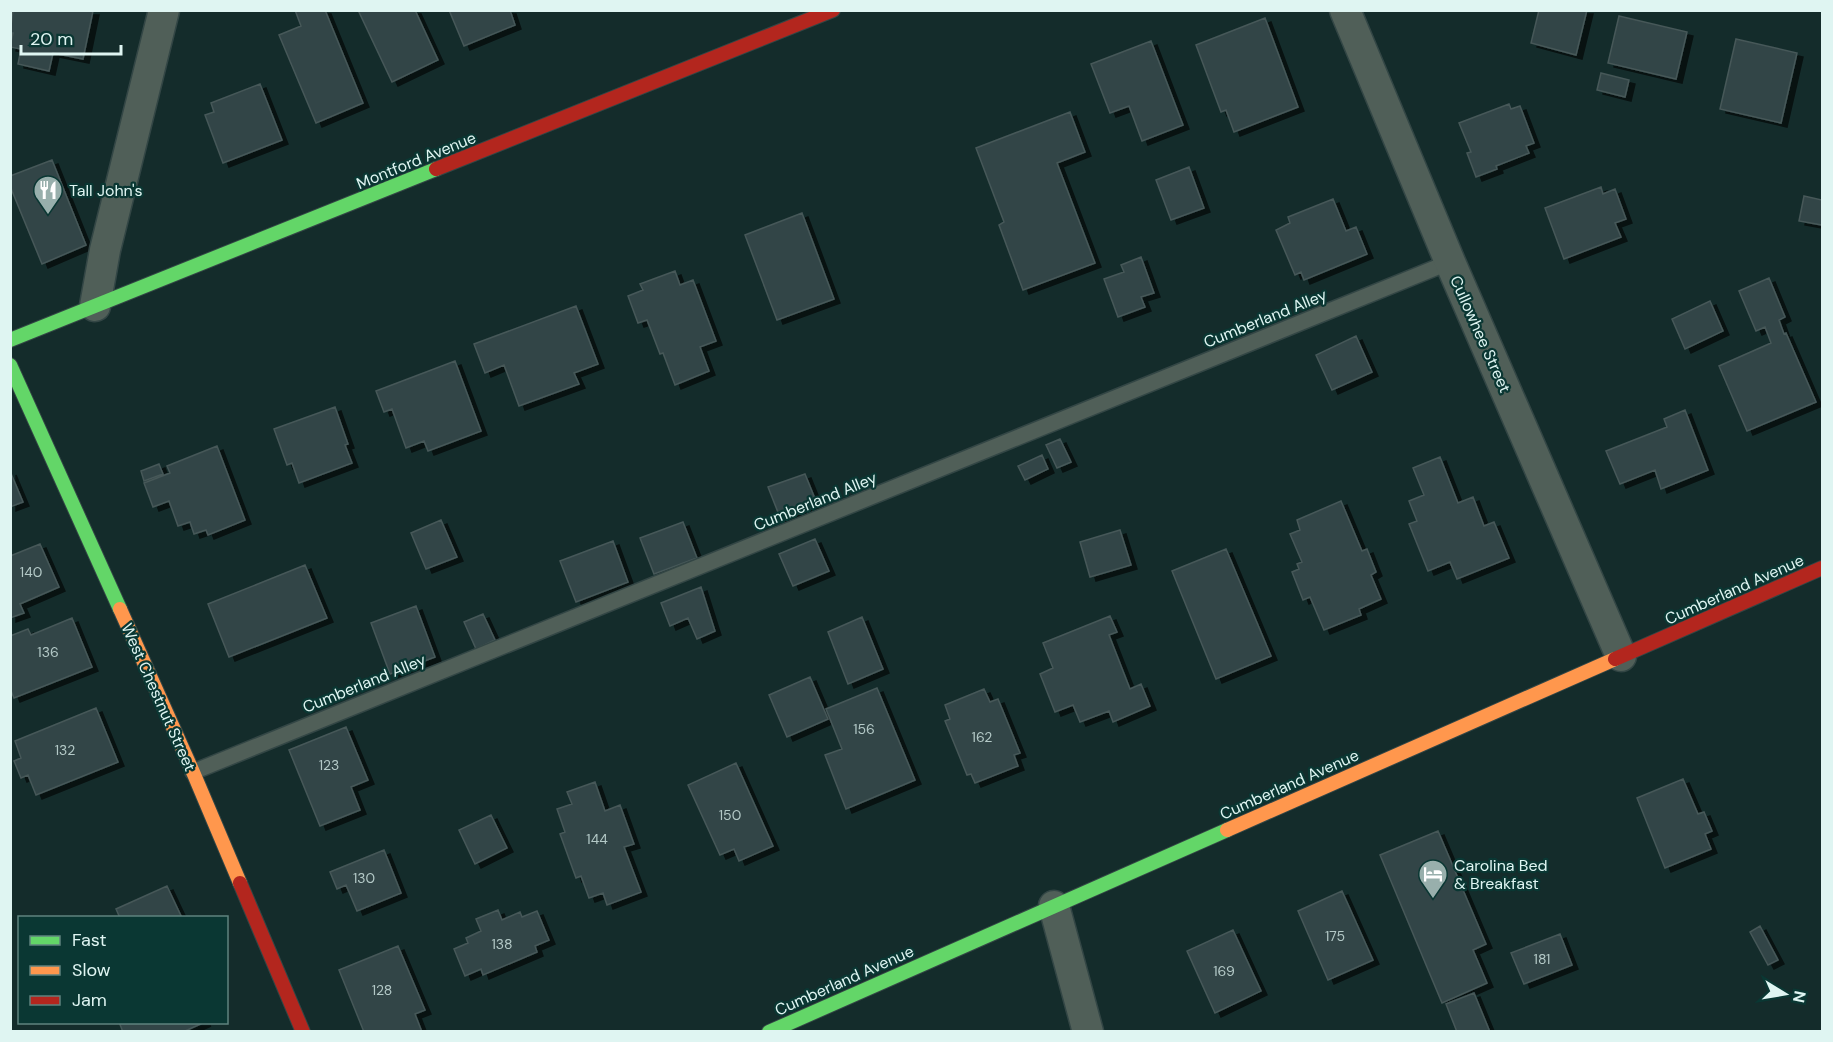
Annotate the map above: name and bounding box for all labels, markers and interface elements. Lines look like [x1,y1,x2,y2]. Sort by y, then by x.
scale bar [21,18,122,56]
text: 20 m [30,27,73,51]
street label: Montford Avenue [353,127,479,194]
restaurant icon: Tall John's [32,174,64,216]
place label: Tall John's [69,180,143,201]
street label: Cullowhee Street [1445,272,1516,396]
street label: Cumberland Alley [1200,284,1330,353]
street label: Cumberland Alley [750,467,880,536]
street label: Cumberland Avenue [1661,549,1807,630]
house number: 140 [20,563,42,581]
street label: West Chestnut Street [116,620,201,775]
house number: 136 [37,643,59,661]
street label: Cumberland Alley [299,649,429,718]
house number: 156 [853,720,875,738]
house number: 162 [972,728,992,746]
house number: 132 [55,741,75,759]
street label: Cumberland Avenue [1216,744,1362,825]
house number: 123 [319,756,339,774]
house number: 150 [719,806,741,824]
house number: 144 [586,830,608,848]
place label: Carolina Bed & Breakfast [1454,855,1548,894]
hotel icon: Carolina Bed & Breakfast [1417,858,1449,900]
house number: 130 [353,869,375,887]
legend [18,916,228,1024]
house number: 175 [1325,927,1345,945]
text: Fast [72,928,107,952]
house number: 138 [491,935,513,953]
street label: Cumberland Avenue [771,940,917,1021]
house number: 181 [1534,950,1550,968]
text: Slow [72,958,111,982]
house number: 169 [1213,962,1235,980]
north arrow [1755,964,1815,1024]
house number: 128 [372,981,392,999]
text: Jam [72,988,107,1012]
text: N [1788,989,1811,1004]

